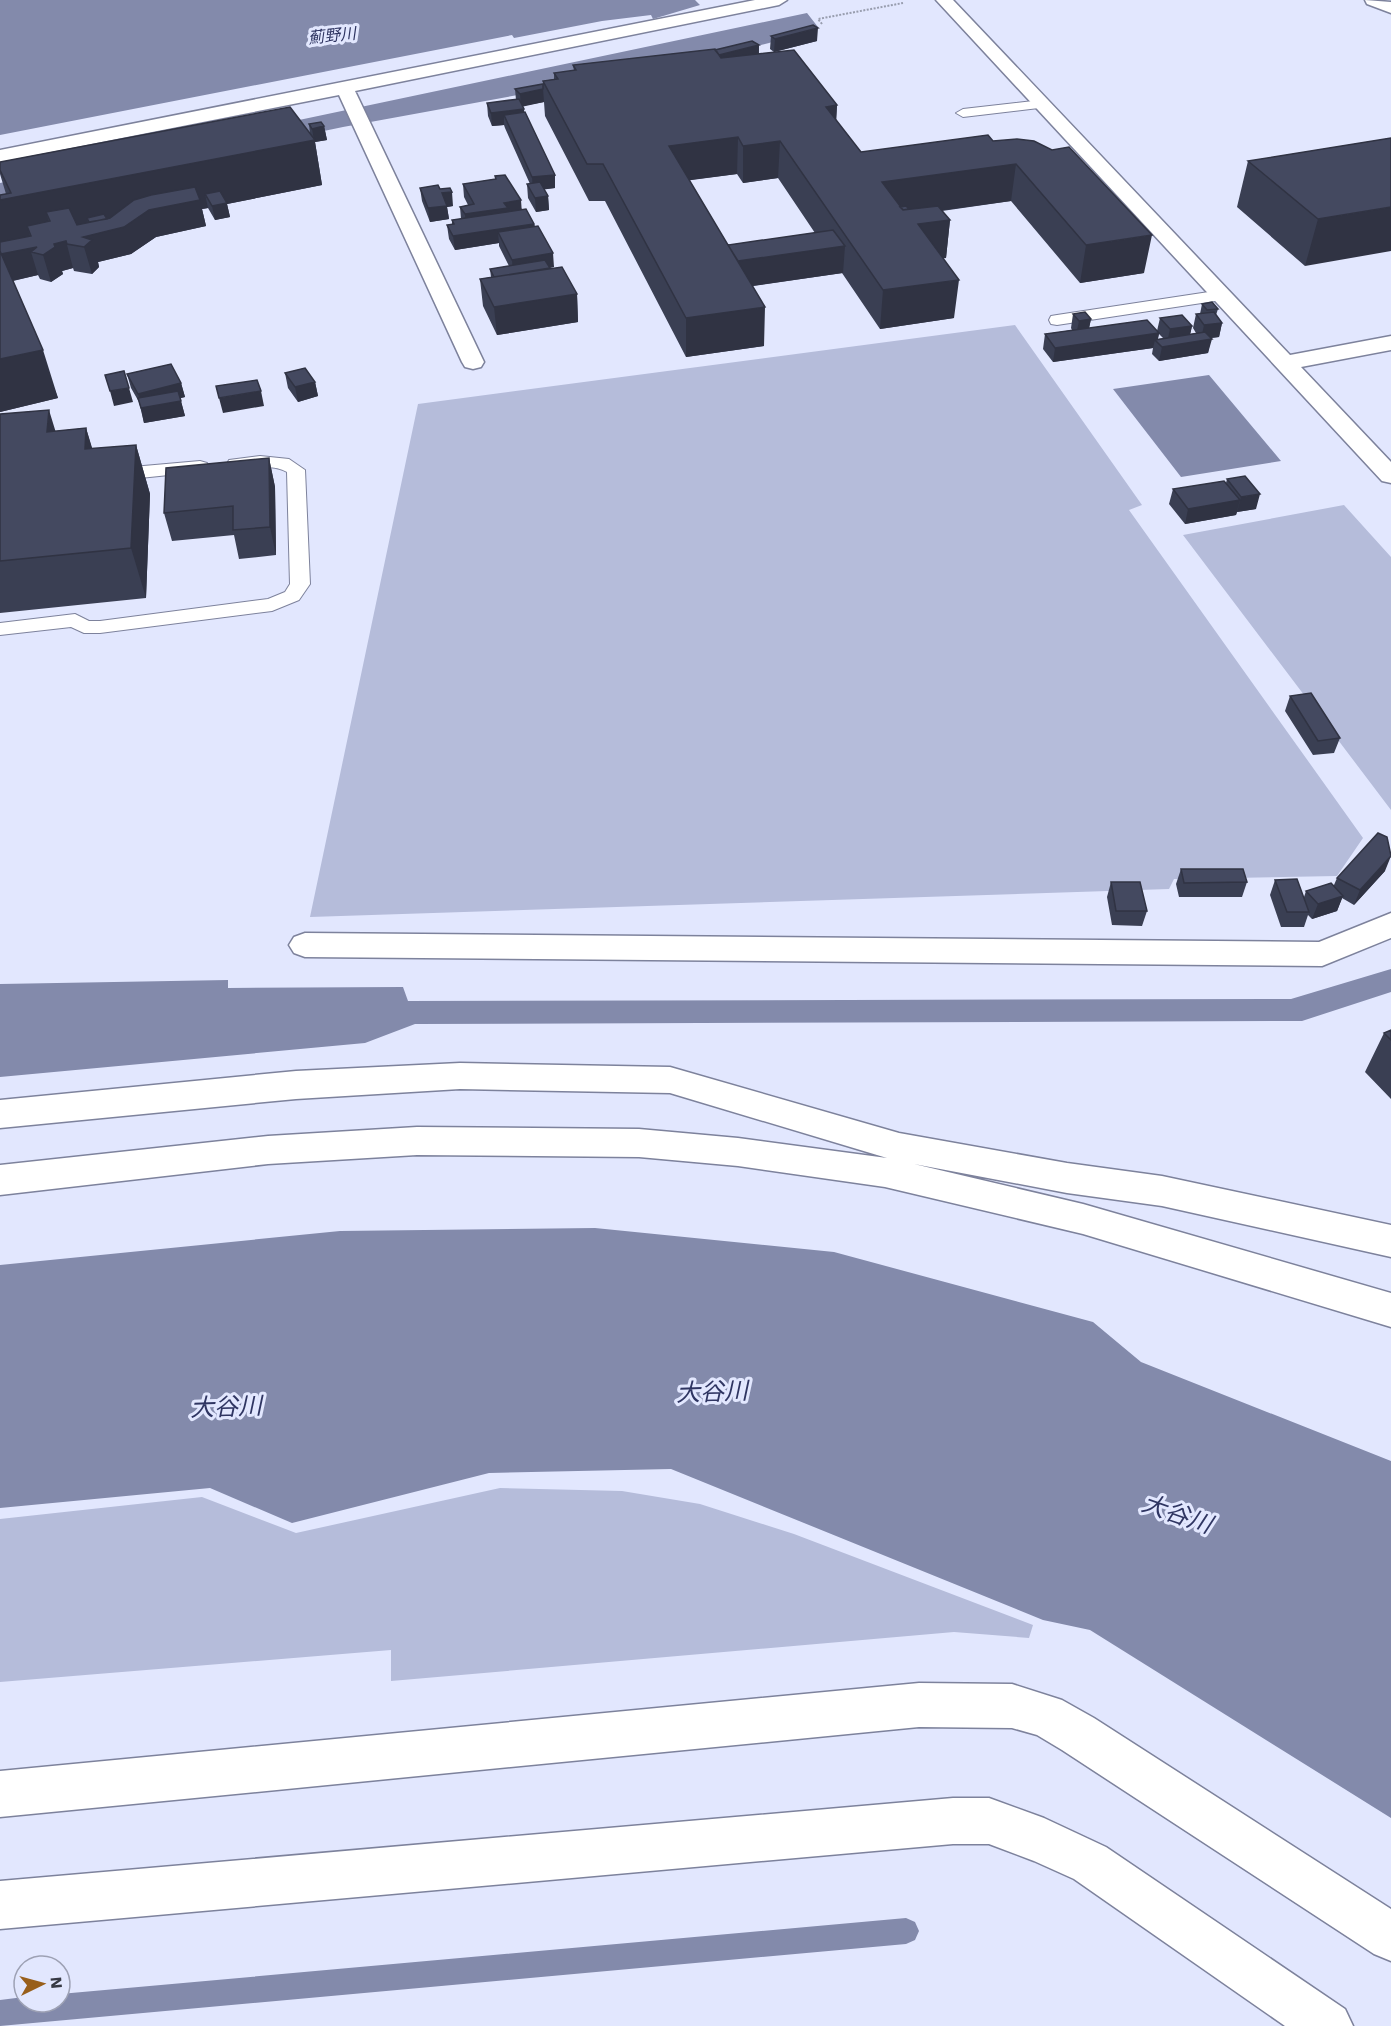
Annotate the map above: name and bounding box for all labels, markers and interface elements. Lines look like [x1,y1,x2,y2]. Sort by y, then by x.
water label: 薊野川 [307,23,359,47]
water label: 大谷川 [676,1377,751,1407]
water label: 大谷川 [190,1392,265,1422]
water label: 大谷川 [1138,1489,1218,1540]
north arrow [12,1954,72,2014]
text: N [46,1976,66,1989]

